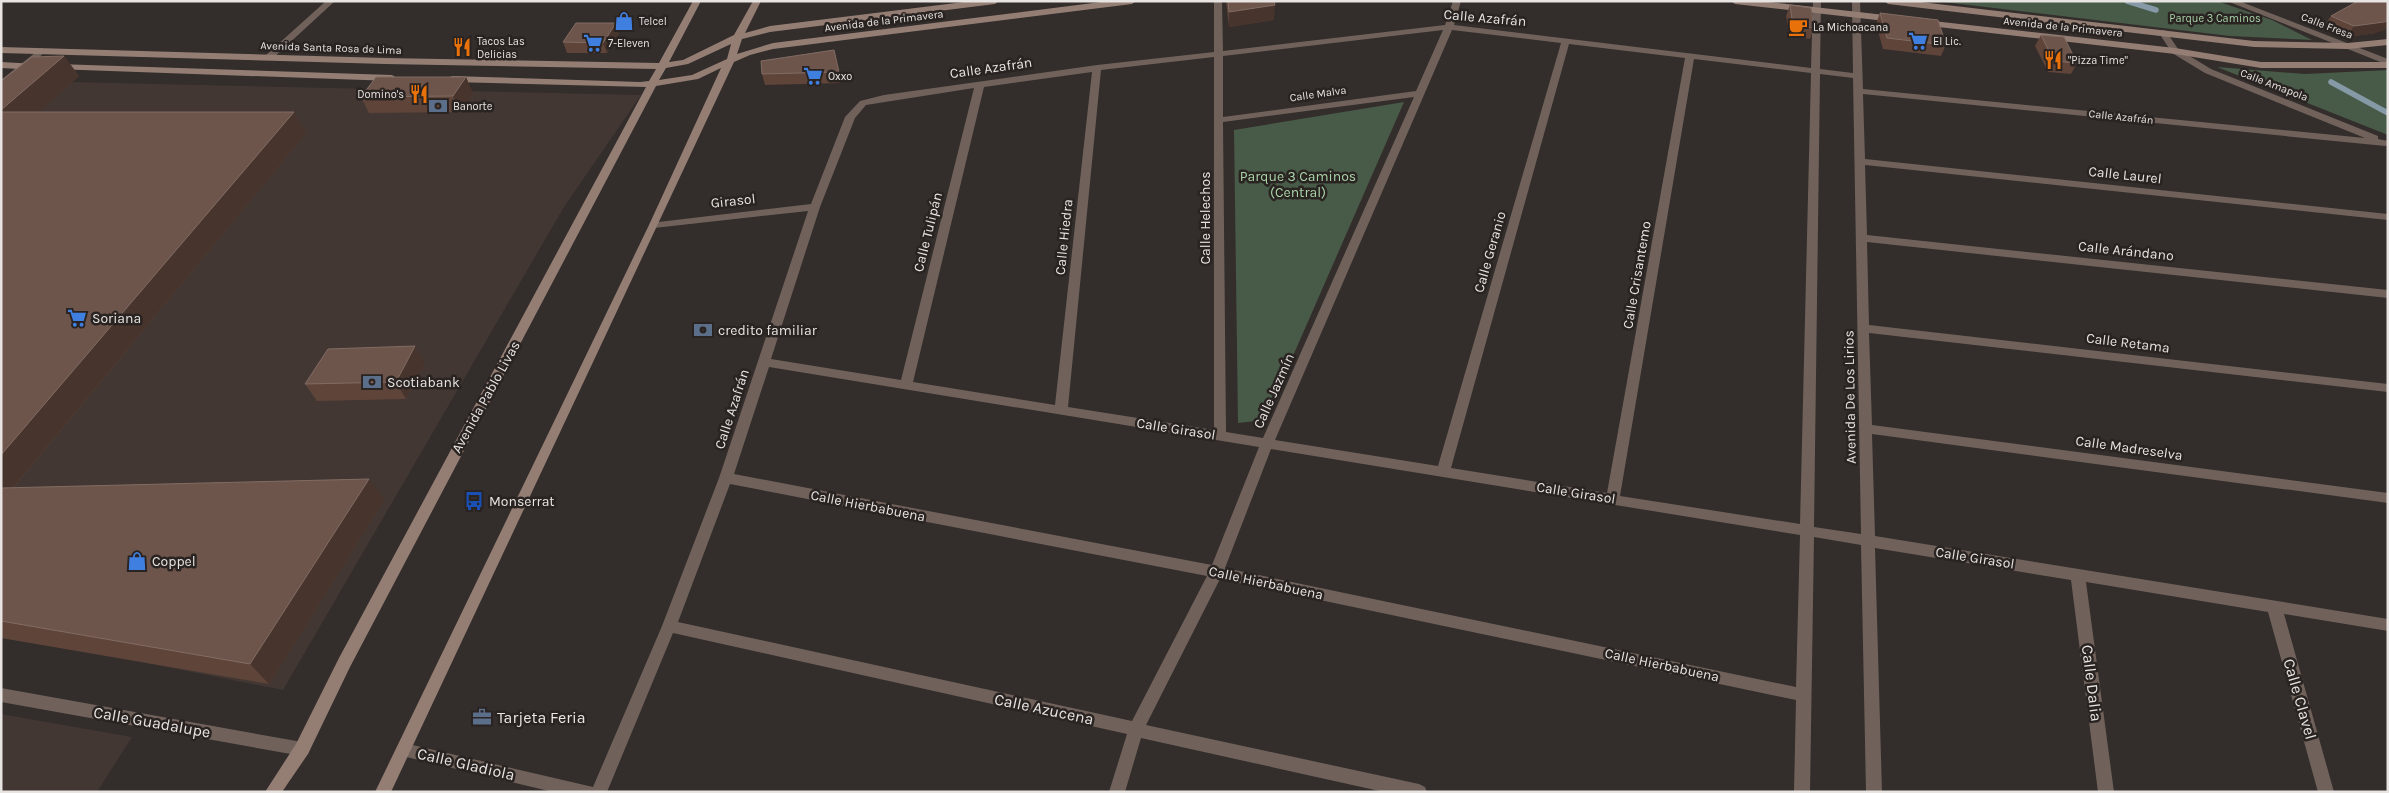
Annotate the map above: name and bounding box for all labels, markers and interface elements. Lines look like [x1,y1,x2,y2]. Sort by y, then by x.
street label: Calle Azafrán [1443,6,1527,30]
street label: Avenida de la Primavera [824,7,944,35]
shop icon: Telcel [613,10,635,32]
street label: Calle Fresa [2299,10,2355,42]
park label: Parque 3 Caminos [2169,12,2261,25]
street label: Avenida de la Primavera [2003,14,2123,40]
place label: Telcel [639,15,667,28]
cafe icon: La Michoacana [1787,16,1809,38]
place label: La Michoacana [1813,21,1888,34]
supermarket icon: El Lic. [1907,30,1929,52]
supermarket icon: 7-Eleven [582,32,604,54]
place label: Tacos Las Delicias [477,35,525,61]
place label: El Lic. [1933,35,1961,48]
restaurant icon: Tacos Las Delicias [451,36,473,58]
place label: 7-Eleven [608,37,650,50]
street label: Avenida Santa Rosa de Lima [260,39,402,57]
restaurant icon: "Pizza Time" [2042,49,2064,71]
street label: Calle Azafrán [949,54,1033,82]
place label: "Pizza Time" [2068,54,2129,67]
supermarket icon: Oxxo [802,65,824,87]
street label: Calle Amapola [2238,66,2310,104]
place label: Oxxo [828,70,852,83]
restaurant icon: Domino's [408,83,430,105]
street label: Calle Malva [1289,84,1347,104]
place label: Domino's [357,88,404,101]
bank icon: Banorte [427,95,449,117]
place label: Banorte [453,100,493,113]
street label: Calle Azafrán [2088,107,2154,127]
street label: Calle Laurel [2088,163,2162,187]
park label: Parque 3 Caminos (Central) [1240,168,1356,201]
street label: Calle Helechos [1197,172,1214,264]
street label: Girasol [710,190,756,212]
street label: Calle Tulipán [910,190,946,274]
street label: Calle Hiedra [1052,198,1076,276]
street label: Calle Geranio [1470,209,1510,295]
street label: Calle Crisantemo [1619,220,1655,330]
street label: Calle Arándano [2077,238,2175,264]
supermarket icon: Soriana [66,307,88,329]
place label: Soriana [92,310,141,327]
bank icon: credito familiar [692,319,714,341]
place label: credito familiar [718,322,818,339]
street label: Calle Retama [2085,329,2171,357]
street label: Avenida De Los Lirios [1840,330,1860,464]
street label: Avenida Pablo Livas [448,338,524,456]
street label: Calle Jazmín [1250,351,1298,431]
street label: Calle Azafrán [711,367,753,451]
bank icon: Scotiabank [361,371,383,393]
place label: Scotiabank [387,374,460,391]
street label: Calle Girasol [1135,414,1217,444]
street label: Calle Madreselva [2074,432,2184,464]
street label: Calle Girasol [1535,478,1617,508]
street label: Calle Hierbabuena [809,487,927,525]
bus stop icon: Monserrat [463,490,485,512]
place label: Monserrat [489,493,555,510]
street label: Calle Girasol [1934,543,2016,573]
shop icon: Coppel [126,550,148,572]
place label: Coppel [152,553,196,570]
street label: Calle Hierbabuena [1207,563,1325,603]
street label: Calle Dalia [2078,644,2106,722]
street label: Calle Hierbabuena [1603,645,1721,685]
street label: Calle Clavel [2279,656,2321,742]
street label: Calle Azucena [993,689,1095,729]
street label: Calle Guadalupe [92,702,212,742]
office icon: Tarjeta Feria [471,706,493,728]
place label: Tarjeta Feria [497,708,586,727]
street label: Calle Gladiola [415,744,517,784]

